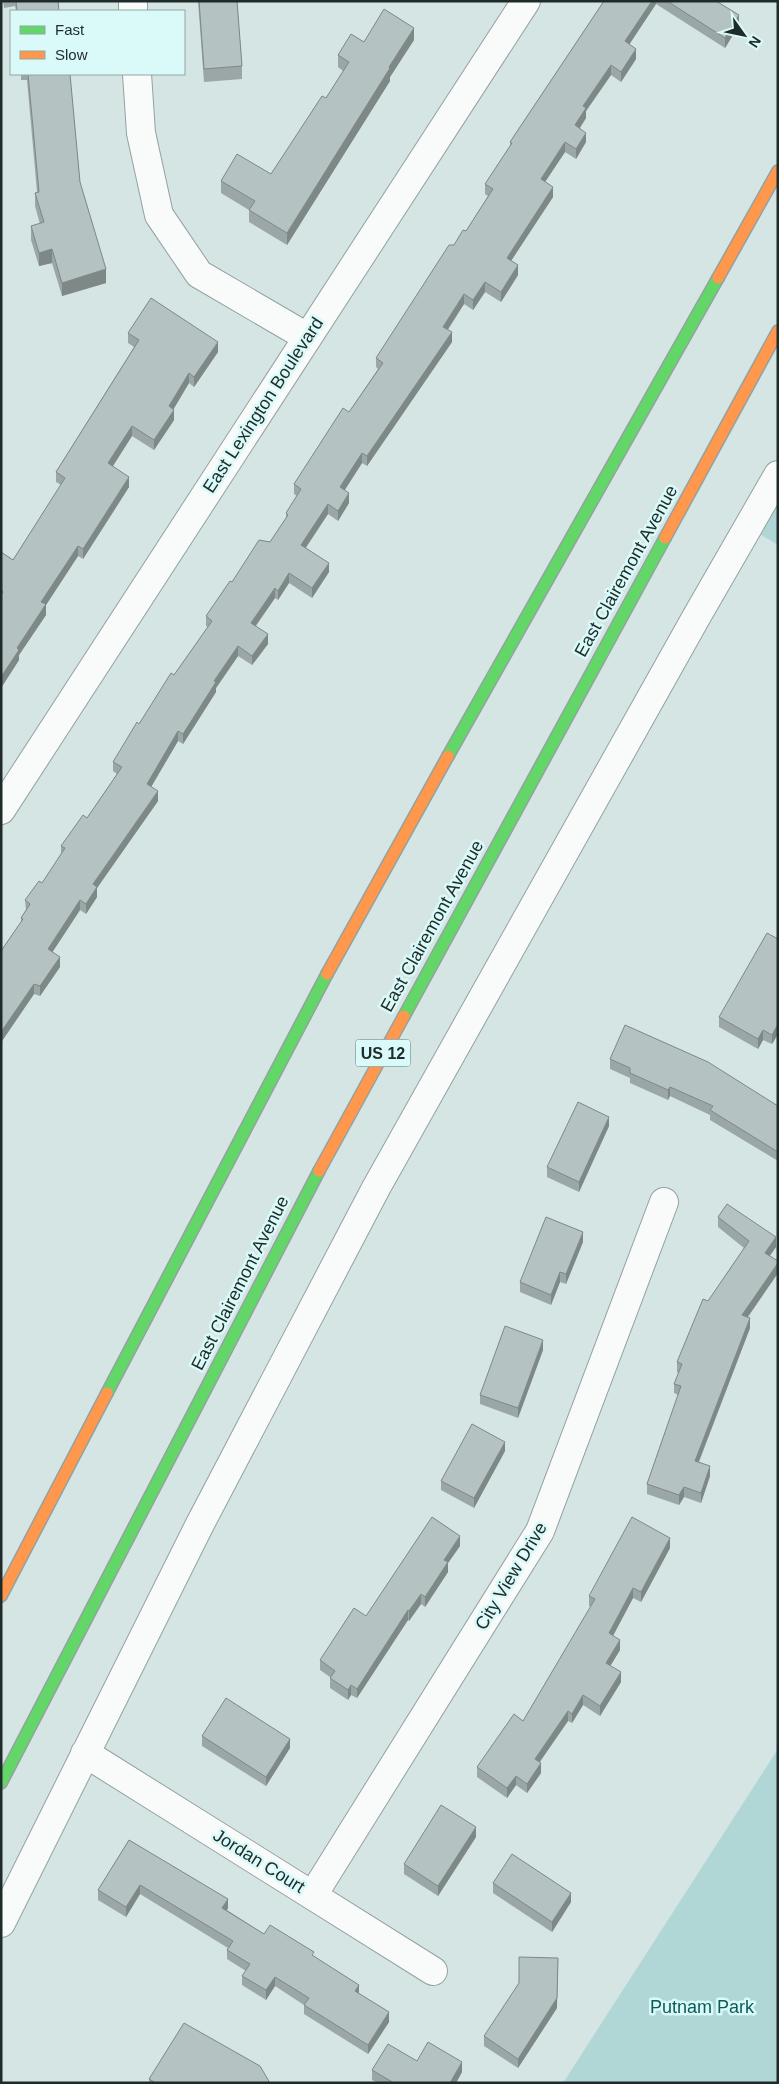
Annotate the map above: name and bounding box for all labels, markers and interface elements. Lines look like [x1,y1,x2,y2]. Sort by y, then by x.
legend [10,10,185,75]
north arrow [719,10,769,60]
text: Fast [55,21,85,38]
text: N [745,33,764,51]
text: Slow [55,46,88,63]
street label: East Lexington Boulevard [199,314,327,496]
street label: East Clairemont Avenue [571,482,681,660]
street label: East Clairemont Avenue [377,837,487,1015]
road number: US 12 [356,1040,410,1066]
street label: East Clairemont Avenue [187,1193,293,1373]
street label: City View Drive [471,1519,551,1633]
street label: Jordan Court [210,1825,308,1897]
park label: Putnam Park [650,1997,755,2017]

